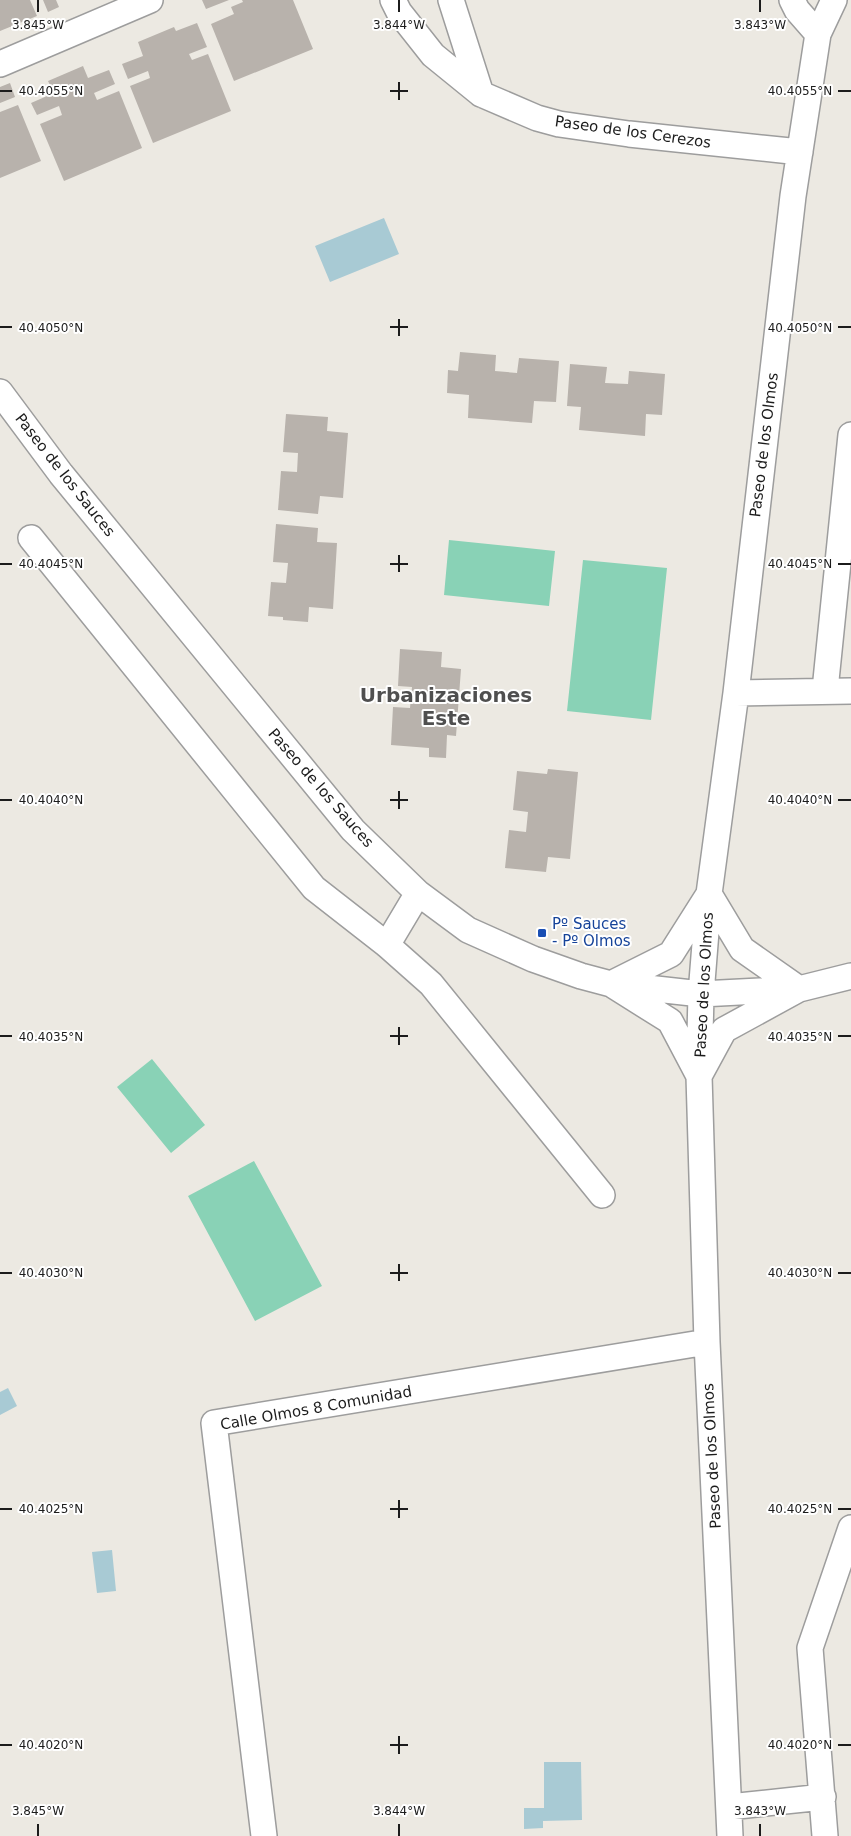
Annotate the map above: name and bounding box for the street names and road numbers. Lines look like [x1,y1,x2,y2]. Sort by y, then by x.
street label: Paseo de los Cerezos [554,112,712,152]
street label: Paseo de los Olmos [746,371,782,518]
street label: Paseo de los Sauces [11,410,119,540]
street label: Paseo de los Sauces [265,725,378,851]
street label: Paseo de los Olmos [691,912,717,1058]
street label: Calle Olmos 8 Comunidad [219,1382,413,1434]
street label: Paseo de los Olmos [699,1383,725,1529]

